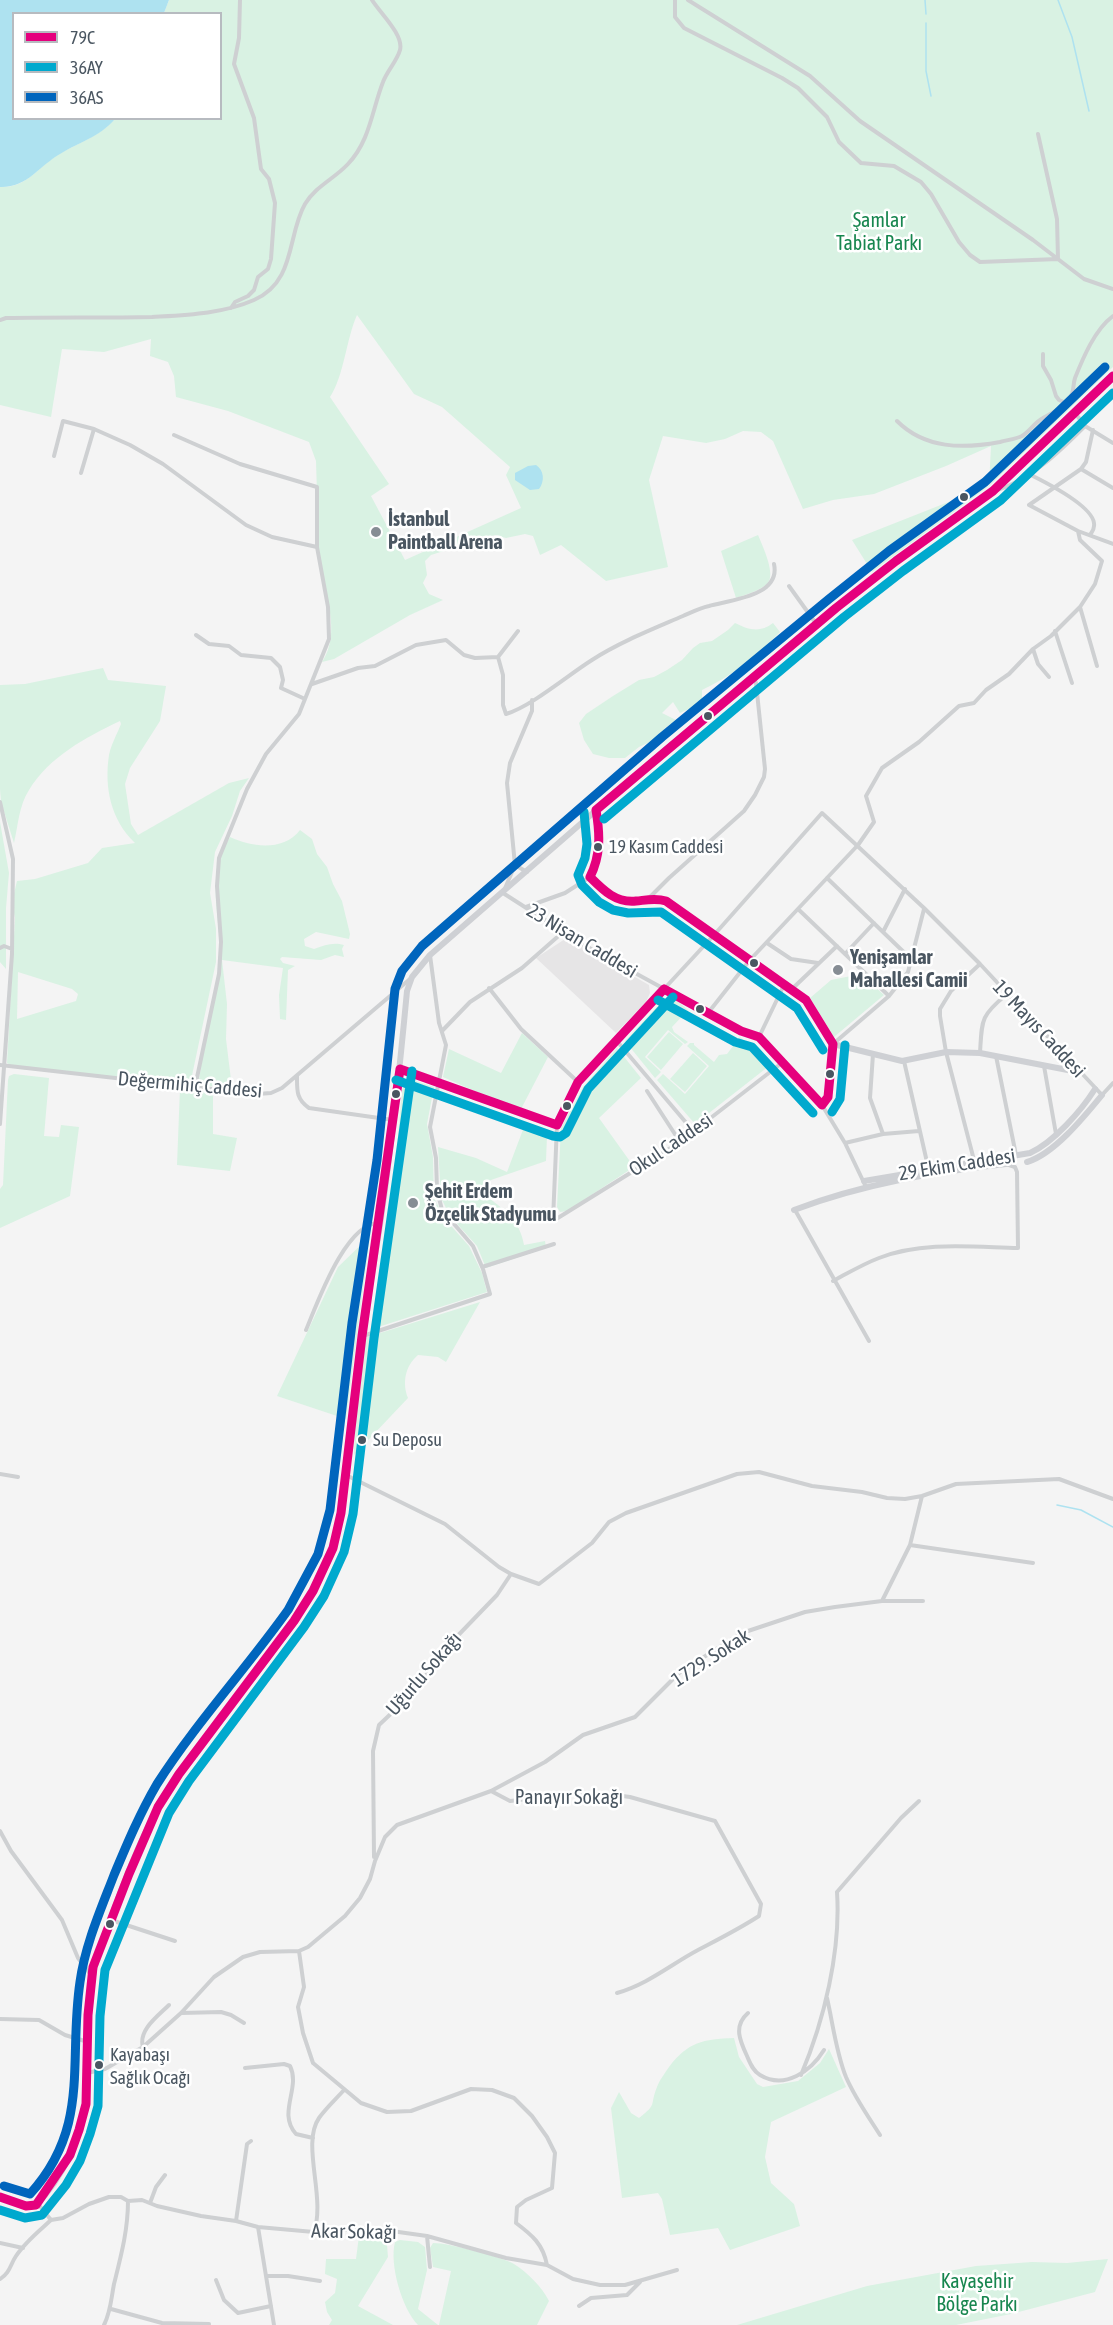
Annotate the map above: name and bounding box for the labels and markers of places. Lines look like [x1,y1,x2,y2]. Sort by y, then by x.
unlabelled marker [958,491,970,503]
place label: İstanbul Paintball Arena [388,508,503,555]
marker: İstanbul Paintball Arena [369,525,383,539]
unlabelled marker [702,710,714,722]
place label: 19 Kasım Caddesi [609,836,723,858]
marker: 19 Kasım Caddesi [592,841,604,853]
place label: Yenişamlar Mahallesi Camii [850,946,967,993]
unlabelled marker [748,957,760,969]
marker: Yenişamlar Mahallesi Camii [831,963,845,977]
unlabelled marker [694,1003,706,1015]
unlabelled marker [824,1068,836,1080]
unlabelled marker [390,1088,402,1100]
unlabelled marker [561,1100,573,1112]
place label: Şehit Erdem Özçelik Stadyumu [425,1180,556,1227]
marker: Şehit Erdem Özçelik Stadyumu [406,1196,420,1210]
place label: Su Deposu [373,1429,442,1451]
marker: Su Deposu [356,1434,368,1446]
unlabelled marker [104,1918,116,1930]
place label: Kayabaşı Sağlık Ocağı [110,2044,190,2086]
marker: Kayabaşı Sağlık Ocağı [93,2059,105,2071]

